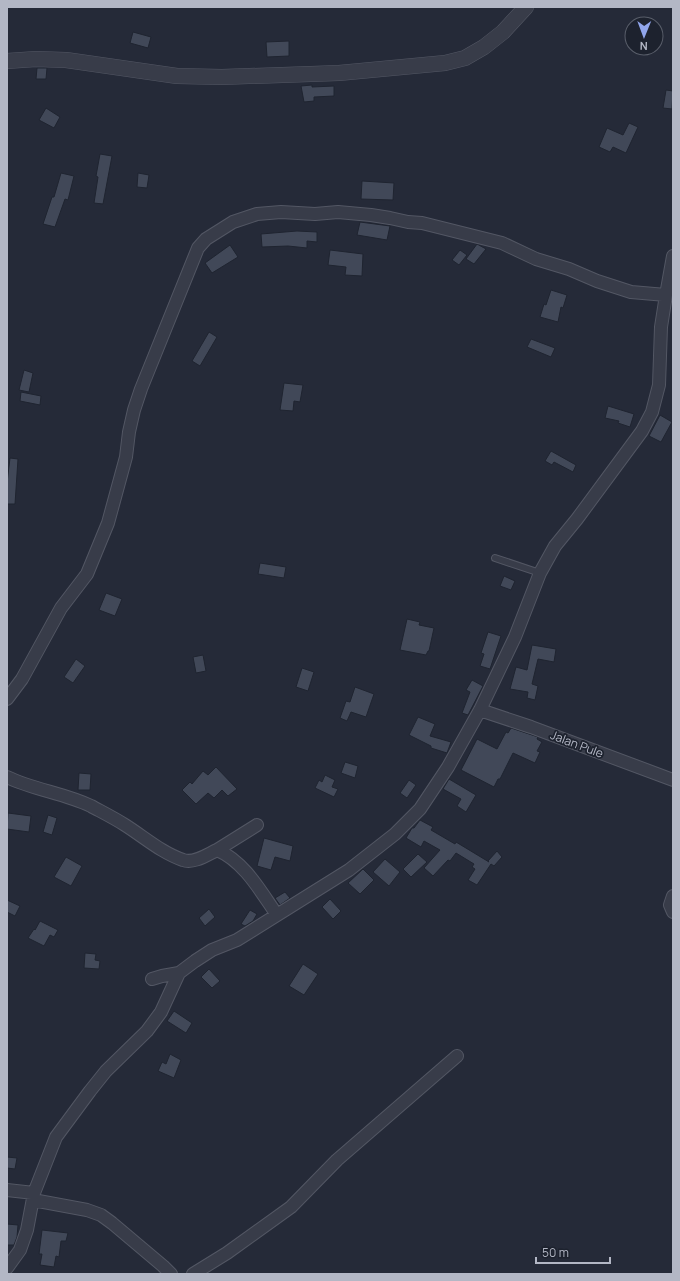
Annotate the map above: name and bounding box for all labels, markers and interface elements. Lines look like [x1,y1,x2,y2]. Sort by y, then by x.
north arrow [624,16,664,56]
text: N [640,39,648,54]
street label: Jalan Pule [548,726,606,762]
scale bar [536,1239,610,1265]
text: 50 m [542,1244,569,1261]

